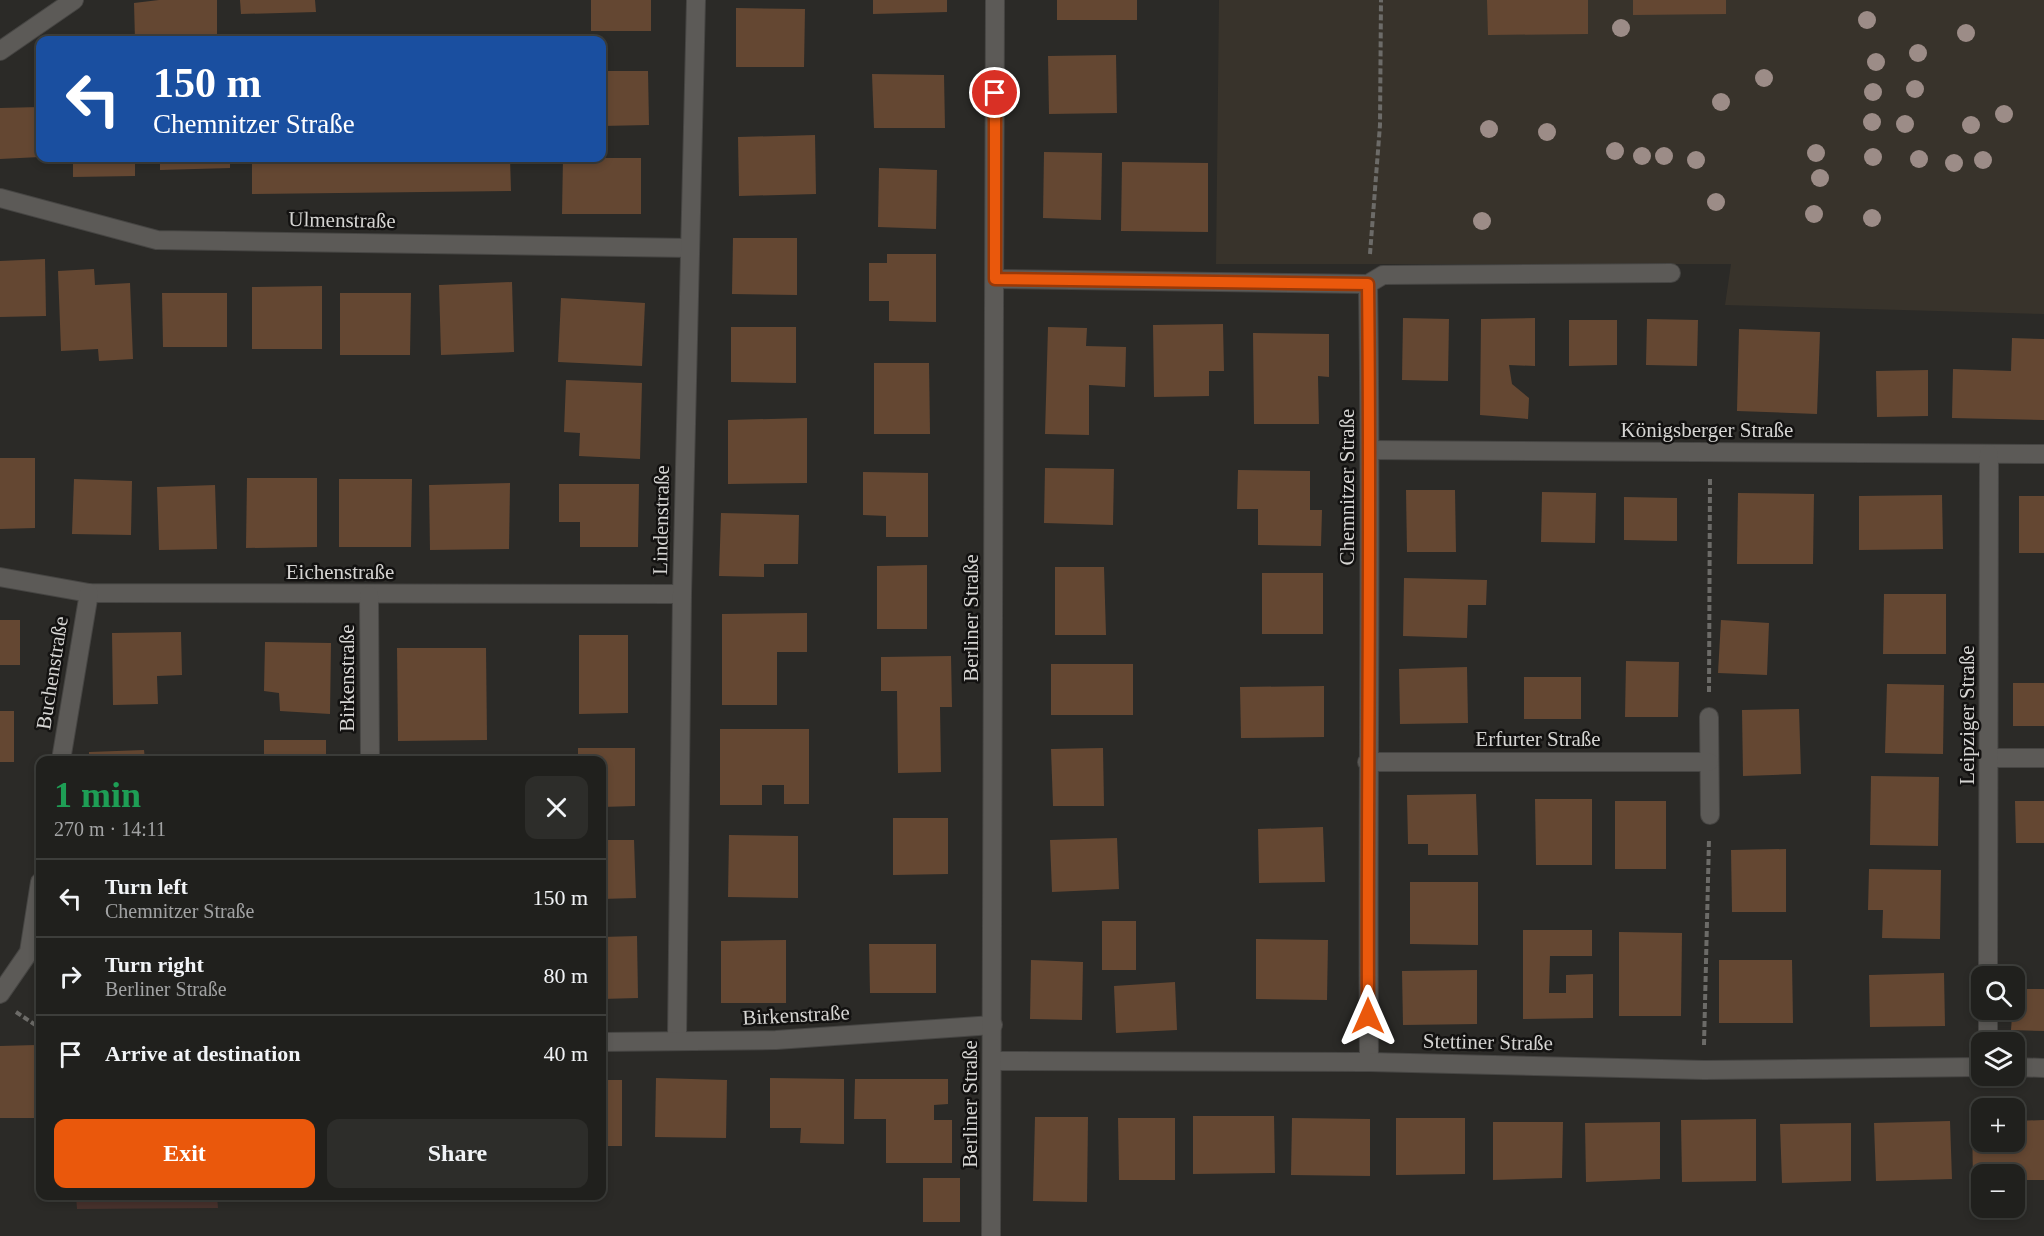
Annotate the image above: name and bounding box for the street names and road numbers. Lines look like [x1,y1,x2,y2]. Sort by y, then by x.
street label: Ulmenstraße [288,207,396,233]
street label: Chemnitzer Straße [1335,409,1359,565]
street label: Königsberger Straße [1621,418,1793,442]
street label: Lindenstraße [648,465,674,575]
street label: Berliner Straße [959,554,983,682]
street label: Eichenstraße [286,560,394,584]
street label: Buchenstraße [31,615,73,731]
street label: Birkenstraße [335,624,359,732]
street label: Leipziger Straße [1955,645,1979,785]
street label: Erfurter Straße [1475,727,1601,751]
street label: Birkenstraße [742,1000,850,1030]
street label: Stettiner Straße [1423,1029,1553,1055]
street label: Berliner Straße [958,1040,982,1168]

